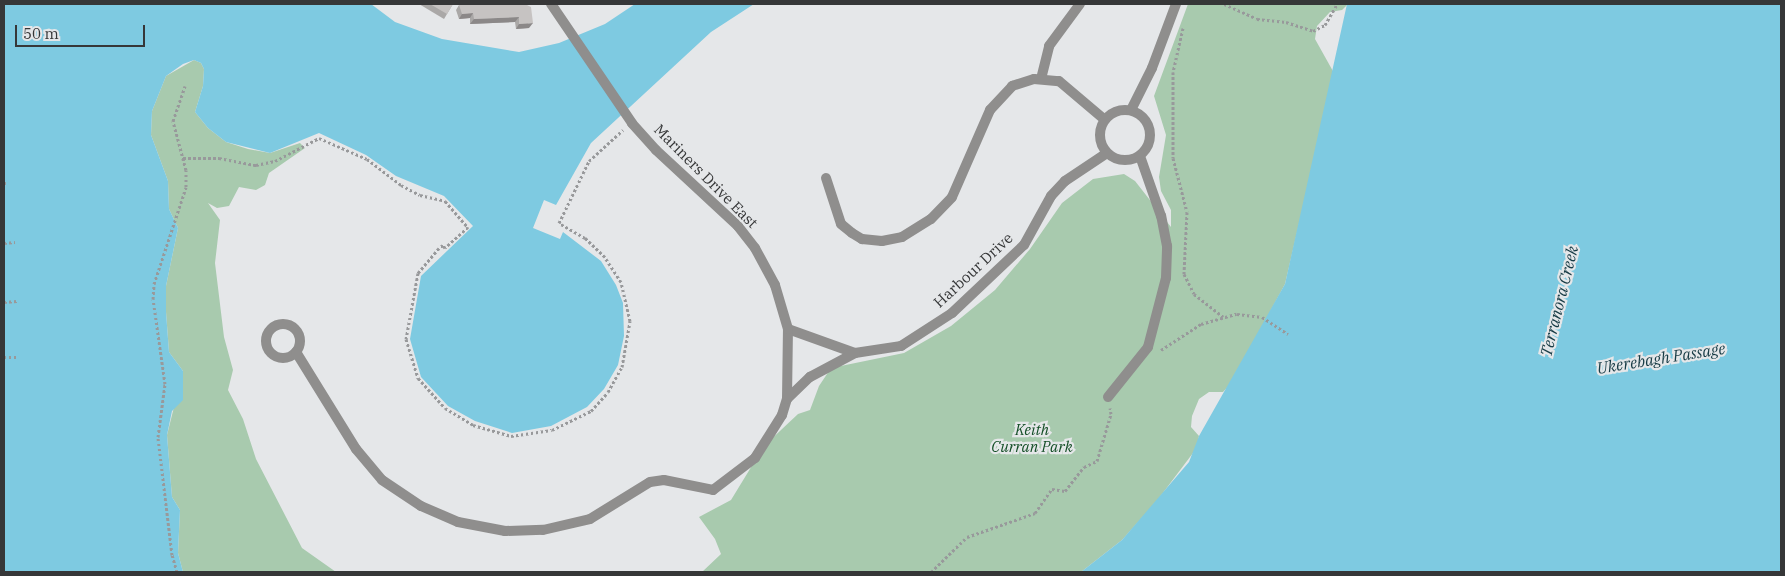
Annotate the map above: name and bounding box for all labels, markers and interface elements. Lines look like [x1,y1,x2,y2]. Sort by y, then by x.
scale bar [18,15,148,47]
text: 50 m [23,24,59,43]
street label: Mariners Drive East [650,120,762,232]
street label: Harbour Drive [930,229,1016,311]
water label: Terranora Creek [1536,244,1582,358]
water label: Ukerebagh Passage [1595,338,1727,378]
park label: Keith Curran Park [991,420,1073,455]

